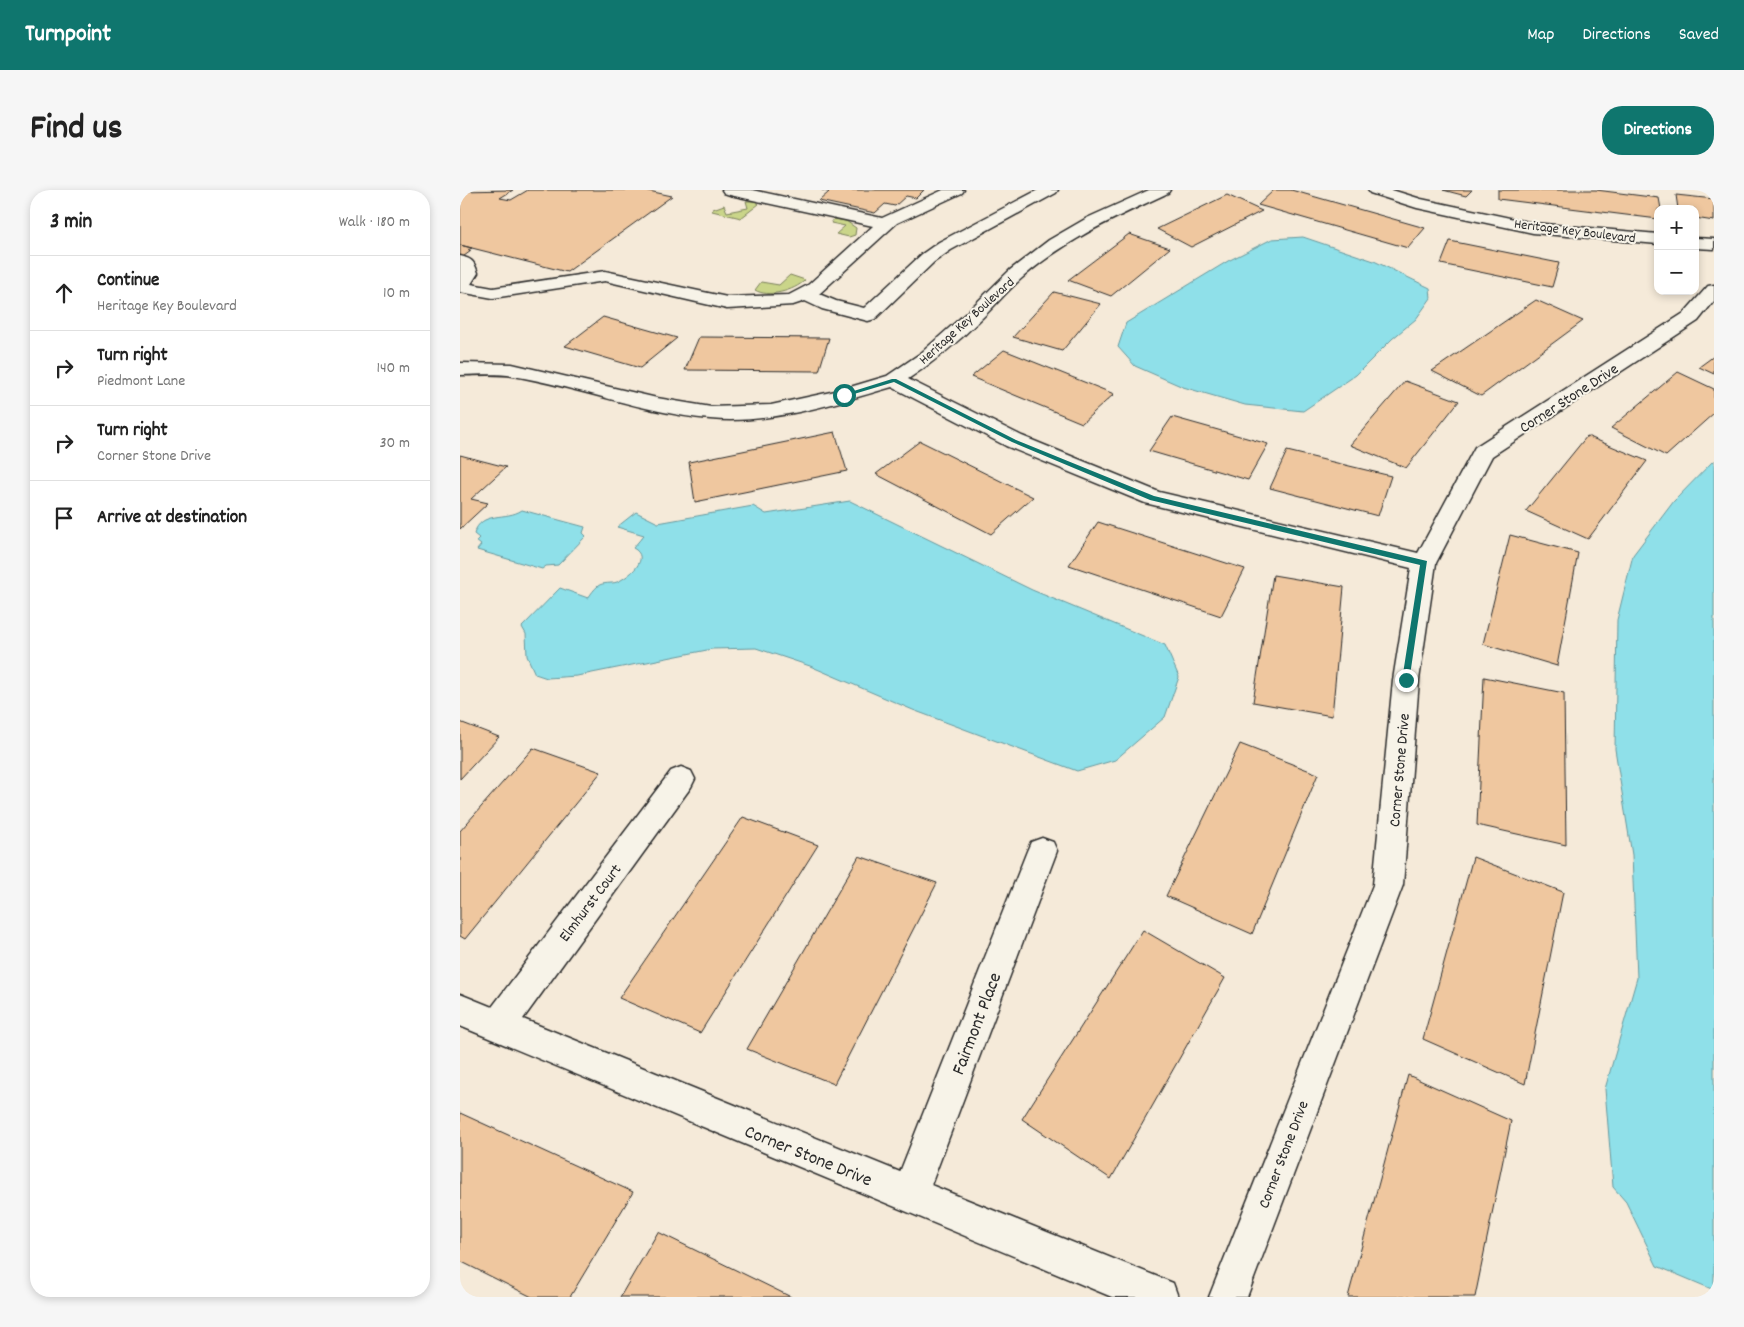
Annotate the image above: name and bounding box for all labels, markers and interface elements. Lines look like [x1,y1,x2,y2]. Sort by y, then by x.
text: Turnpoint [25,18,111,52]
text: Map [1527,23,1554,48]
text: Directions [1582,23,1651,48]
text: Saved [1679,23,1719,48]
text: Find us [30,105,122,155]
button: Directions [1602,106,1714,155]
map controls [1654,205,1699,295]
button: + [1654,205,1699,250]
text: 3 min [50,208,92,238]
text: Walk · 180 m [339,211,410,234]
street label: Heritage Key Boulevard [1513,215,1637,249]
button: − [1654,250,1699,295]
text: Continue [97,268,159,295]
street label: Heritage Key Boulevard [915,273,1020,370]
icon: ahead [50,279,78,307]
text: 10 m [383,282,410,305]
text: Heritage Key Boulevard [97,295,237,318]
text: Turn right [97,343,168,370]
icon: right [50,354,78,382]
text: 140 m [376,357,410,380]
street label: Corner Stone Drive [1515,358,1623,440]
text: Piedmont Lane [97,370,185,393]
route start [833,384,856,407]
text: Turn right [97,418,168,445]
icon: right [50,429,78,457]
text: 30 m [380,432,410,455]
text: Corner Stone Drive [97,445,211,468]
icon: arrive [50,504,78,532]
text: Arrive at destination [97,505,247,532]
route end [1395,669,1418,692]
street label: Corner Stone Drive [1384,712,1417,828]
street label: Elmhurst Court [554,860,628,947]
street label: Fairmont Place [946,969,1010,1079]
street label: Corner Stone Drive [1253,1098,1315,1212]
street label: Corner Stone Drive [740,1119,876,1195]

